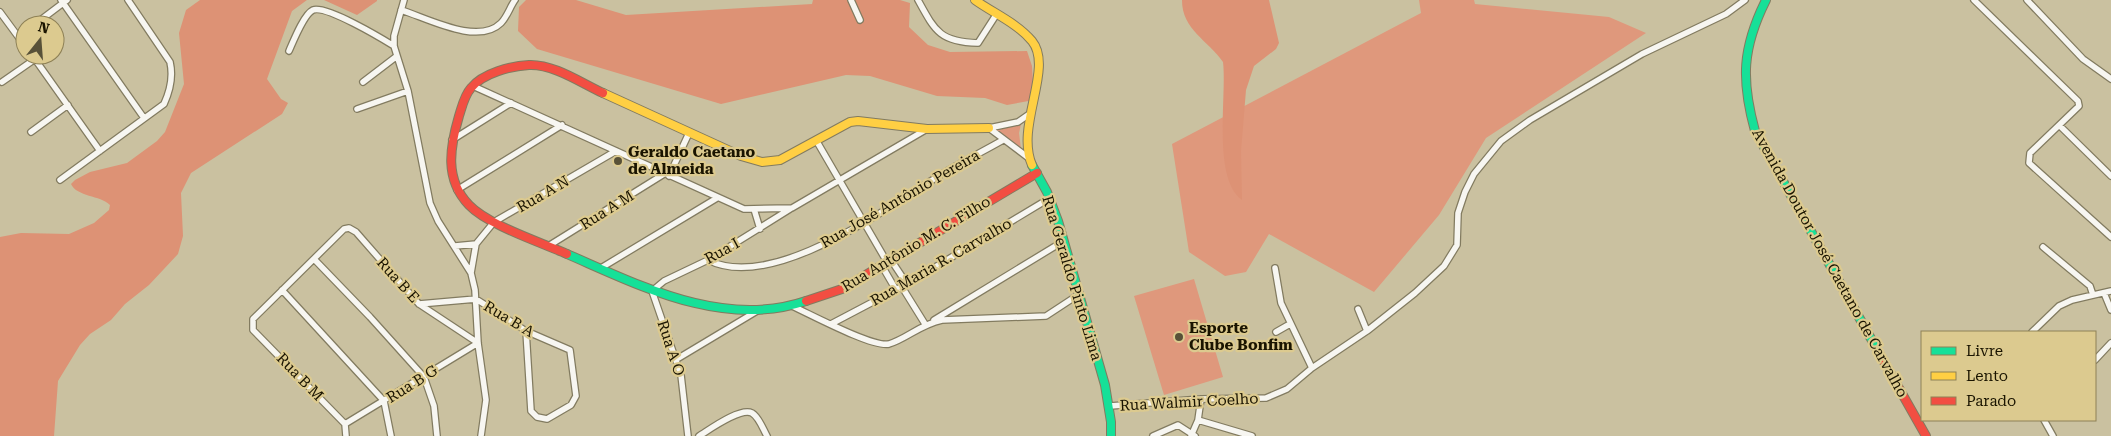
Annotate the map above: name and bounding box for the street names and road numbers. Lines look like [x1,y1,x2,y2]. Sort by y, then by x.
street label: Avenida Doutor José Caetano de Carvalho [1748,126,1912,400]
street label: Rua José Antônio Pereira [817,146,983,252]
street label: Rua A N [514,172,572,216]
street label: Rua A M [577,186,637,234]
street label: Rua Antônio M. C. Filho [838,192,994,296]
street label: Rua Geraldo Pinto Lima [1038,193,1106,363]
street label: Rua Maria R. Carvalho [867,214,1015,310]
street label: Rua I [701,234,743,268]
street label: Rua B E [373,254,423,306]
street label: Rua B A [480,297,538,341]
street label: Rua A O [654,318,688,378]
street label: Rua B M [273,349,327,405]
street label: Rua B G [383,361,441,407]
street label: Rua Walmir Coelho [1119,389,1259,415]

